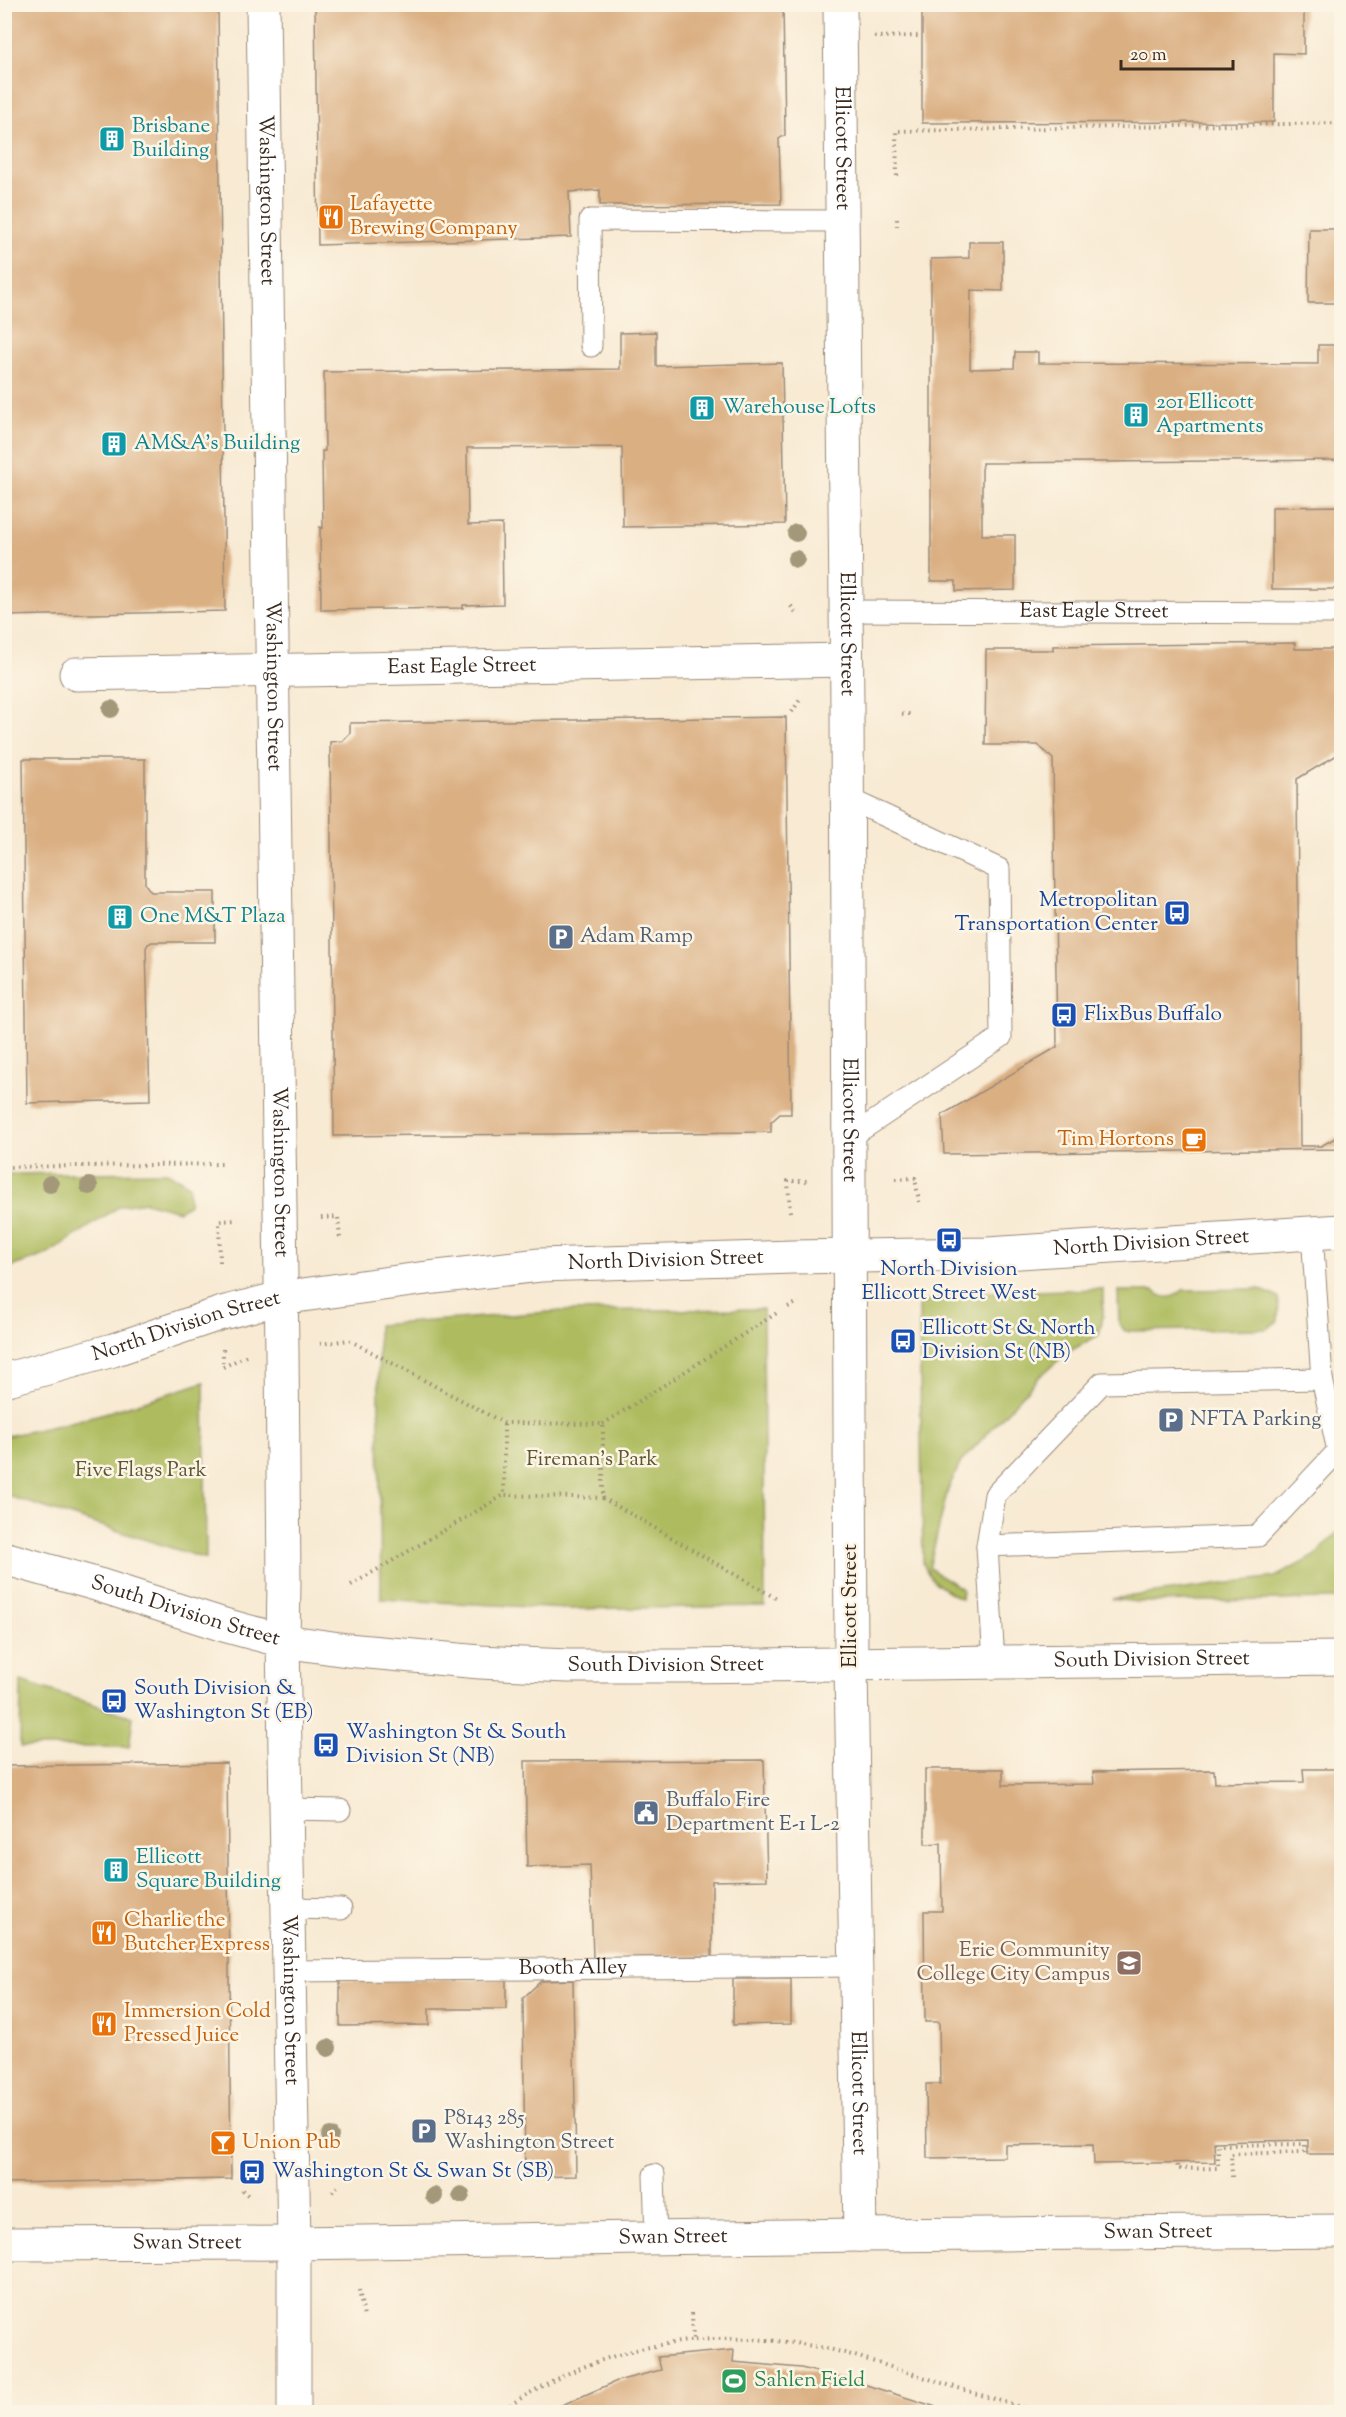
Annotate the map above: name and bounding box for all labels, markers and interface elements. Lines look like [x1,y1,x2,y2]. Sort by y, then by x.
scale bar [1121,33,1234,71]
text: 20 m [1130,43,1167,69]
street label: Ellicott Street [826,86,857,210]
place label: Brisbane Building [132,112,210,166]
street label: Washington Street [250,114,282,286]
building icon: Brisbane Building [97,124,127,154]
place label: Lafayette Brewing Company [350,190,518,244]
restaurant icon: Lafayette Brewing Company [316,202,346,232]
place label: 201 Ellicott Apartments [1156,388,1264,442]
building icon: Warehouse Lofts [687,393,717,423]
place label: Warehouse Lofts [722,393,876,423]
building icon: 201 Ellicott Apartments [1121,400,1151,430]
building icon: AM&A's Building [99,429,129,459]
place label: AM&A's Building [134,429,300,459]
street label: Ellicott Street [831,572,862,696]
street label: East Eagle Street [1020,597,1168,627]
street label: Washington Street [256,600,289,771]
street label: East Eagle Street [387,651,537,683]
place label: Metropolitan Transportation Center [955,886,1158,940]
bus stop icon: Metropolitan Transportation Center [1162,898,1192,928]
building icon: One M&T Plaza [105,902,135,932]
place label: One M&T Plaza [140,902,286,932]
parking icon: Adam Ramp [546,922,576,952]
place label: Adam Ramp [580,922,693,952]
bus stop icon: FlixBus Buffalo [1049,1000,1079,1030]
place label: FlixBus Buffalo [1084,1000,1222,1030]
street label: Ellicott Street [833,1058,864,1182]
street label: Washington Street [263,1086,296,1257]
place label: Tim Hortons [1057,1125,1174,1155]
cafe icon: Tim Hortons [1179,1125,1209,1155]
street label: North Division Street [1053,1222,1250,1265]
bus stop icon: North Division Ellicott Street West [934,1225,964,1255]
street label: North Division Street [567,1243,764,1279]
place label: North Division Ellicott Street West [861,1255,1037,1309]
street label: North Division Street [89,1284,284,1370]
place label: Ellicott St & North Division St (NB) [922,1314,1096,1368]
bus stop icon: Ellicott St & North Division St (NB) [888,1326,918,1356]
parking icon: NFTA Parking [1156,1405,1186,1435]
place label: NFTA Parking [1190,1405,1321,1435]
park label: Fireman's Park [526,1445,658,1475]
park label: Five Flags Park [75,1456,207,1486]
street label: Ellicott Street [836,1544,866,1668]
street label: South Division Street [87,1568,283,1654]
street label: South Division Street [1053,1644,1250,1676]
street label: South Division Street [567,1650,764,1681]
place label: South Division & Washington St (EB) [134,1674,314,1728]
bus stop icon: South Division & Washington St (EB) [99,1686,129,1716]
place label: Washington St & South Division St (NB) [346,1718,566,1772]
bus stop icon: Washington St & South Division St (NB) [311,1730,341,1760]
place label: Buffalo Fire Department E-1 L-2 [666,1786,840,1840]
public building icon: Buffalo Fire Department E-1 L-2 [631,1798,661,1828]
place label: Ellicott Square Building [136,1843,281,1897]
building icon: Ellicott Square Building [101,1855,131,1885]
place label: Charlie the Butcher Express [124,1906,270,1960]
street label: Washington Street [273,1914,306,2085]
restaurant icon: Charlie the Butcher Express [89,1918,119,1948]
place label: Erie Community College City Campus [917,1936,1111,1990]
school or university icon: Erie Community College City Campus [1114,1948,1144,1978]
street label: Booth Alley [519,1953,628,1984]
place label: Immersion Cold Pressed Juice [124,1997,271,2051]
restaurant icon: Immersion Cold Pressed Juice [89,2009,119,2039]
street label: Ellicott Street [842,2031,874,2155]
place label: P8143 285 Washington Street [444,2104,615,2158]
parking icon: P8143 285 Washington Street [409,2116,439,2146]
bar icon: Union Pub [208,2128,238,2158]
place label: Union Pub [242,2128,341,2158]
bus stop icon: Washington St & Swan St (SB) [237,2157,267,2187]
place label: Washington St & Swan St (SB) [272,2157,554,2187]
street label: Swan Street [1103,2217,1213,2248]
street label: Swan Street [618,2222,728,2253]
street label: Swan Street [132,2228,242,2259]
sports icon: Sahlen Field [719,2366,749,2396]
place label: Sahlen Field [754,2366,865,2396]

